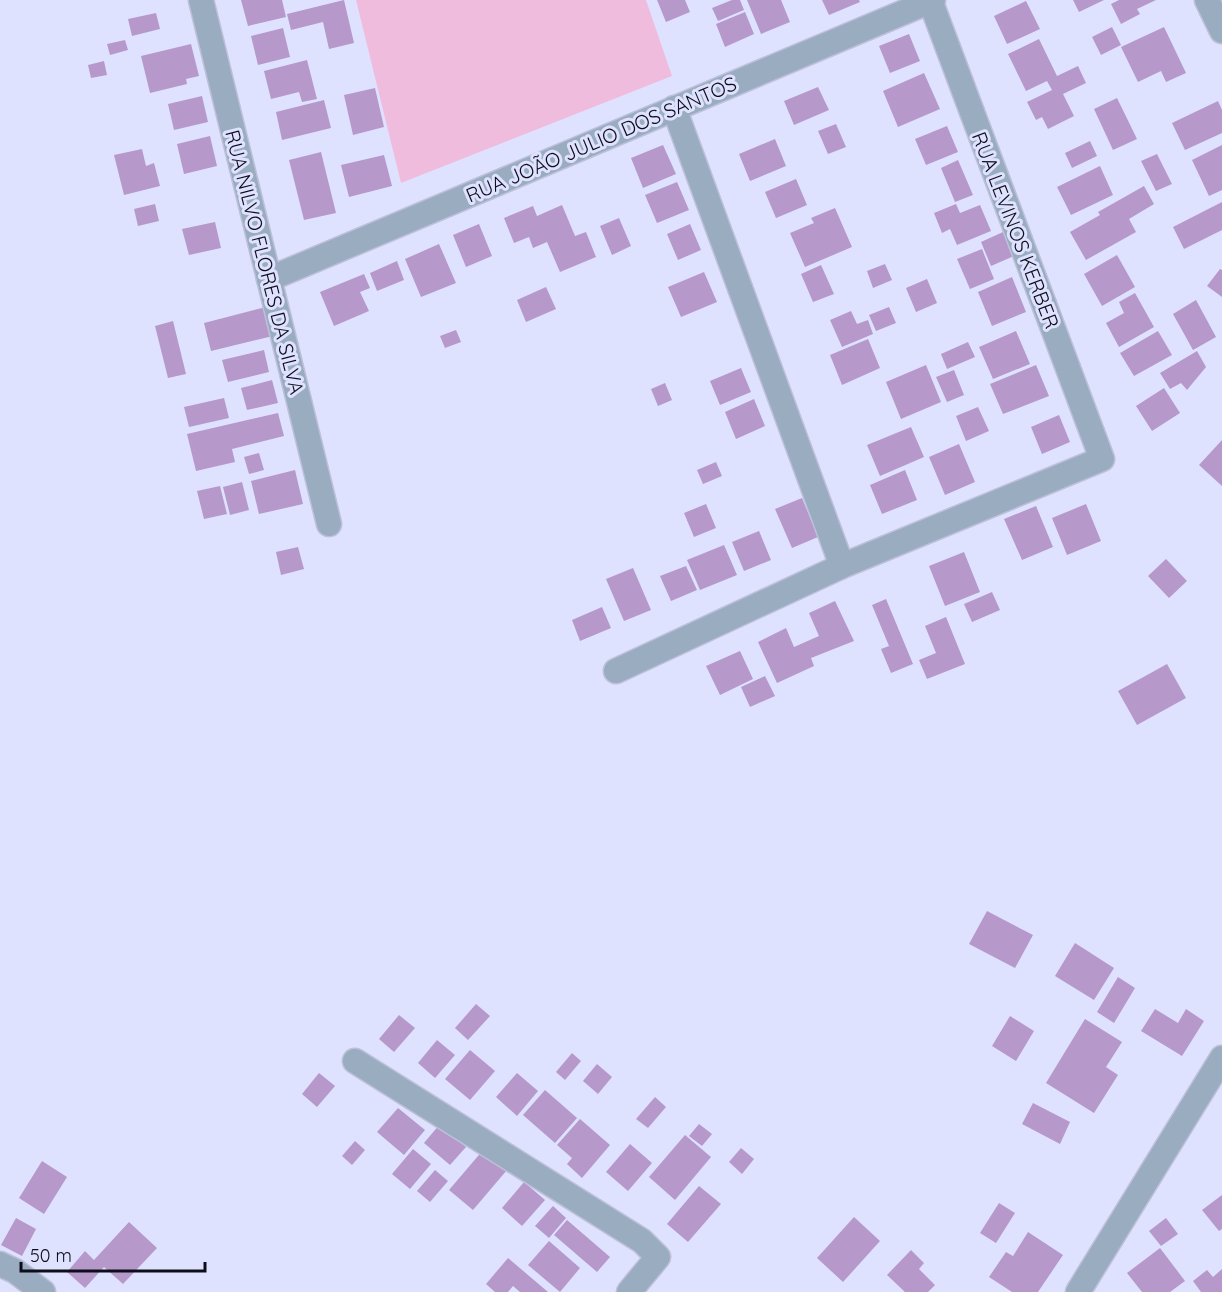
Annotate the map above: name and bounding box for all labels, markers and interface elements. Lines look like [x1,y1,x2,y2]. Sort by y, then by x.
street label: RUA JOÃO JULIO DOS SANTOS [462,70,740,208]
street label: RUA NILVO FLORES DA SILVA [220,127,310,397]
street label: RUA LEVINOS KERBER [967,128,1065,332]
scale bar [21,1235,206,1273]
text: 50 m [30,1244,72,1267]

